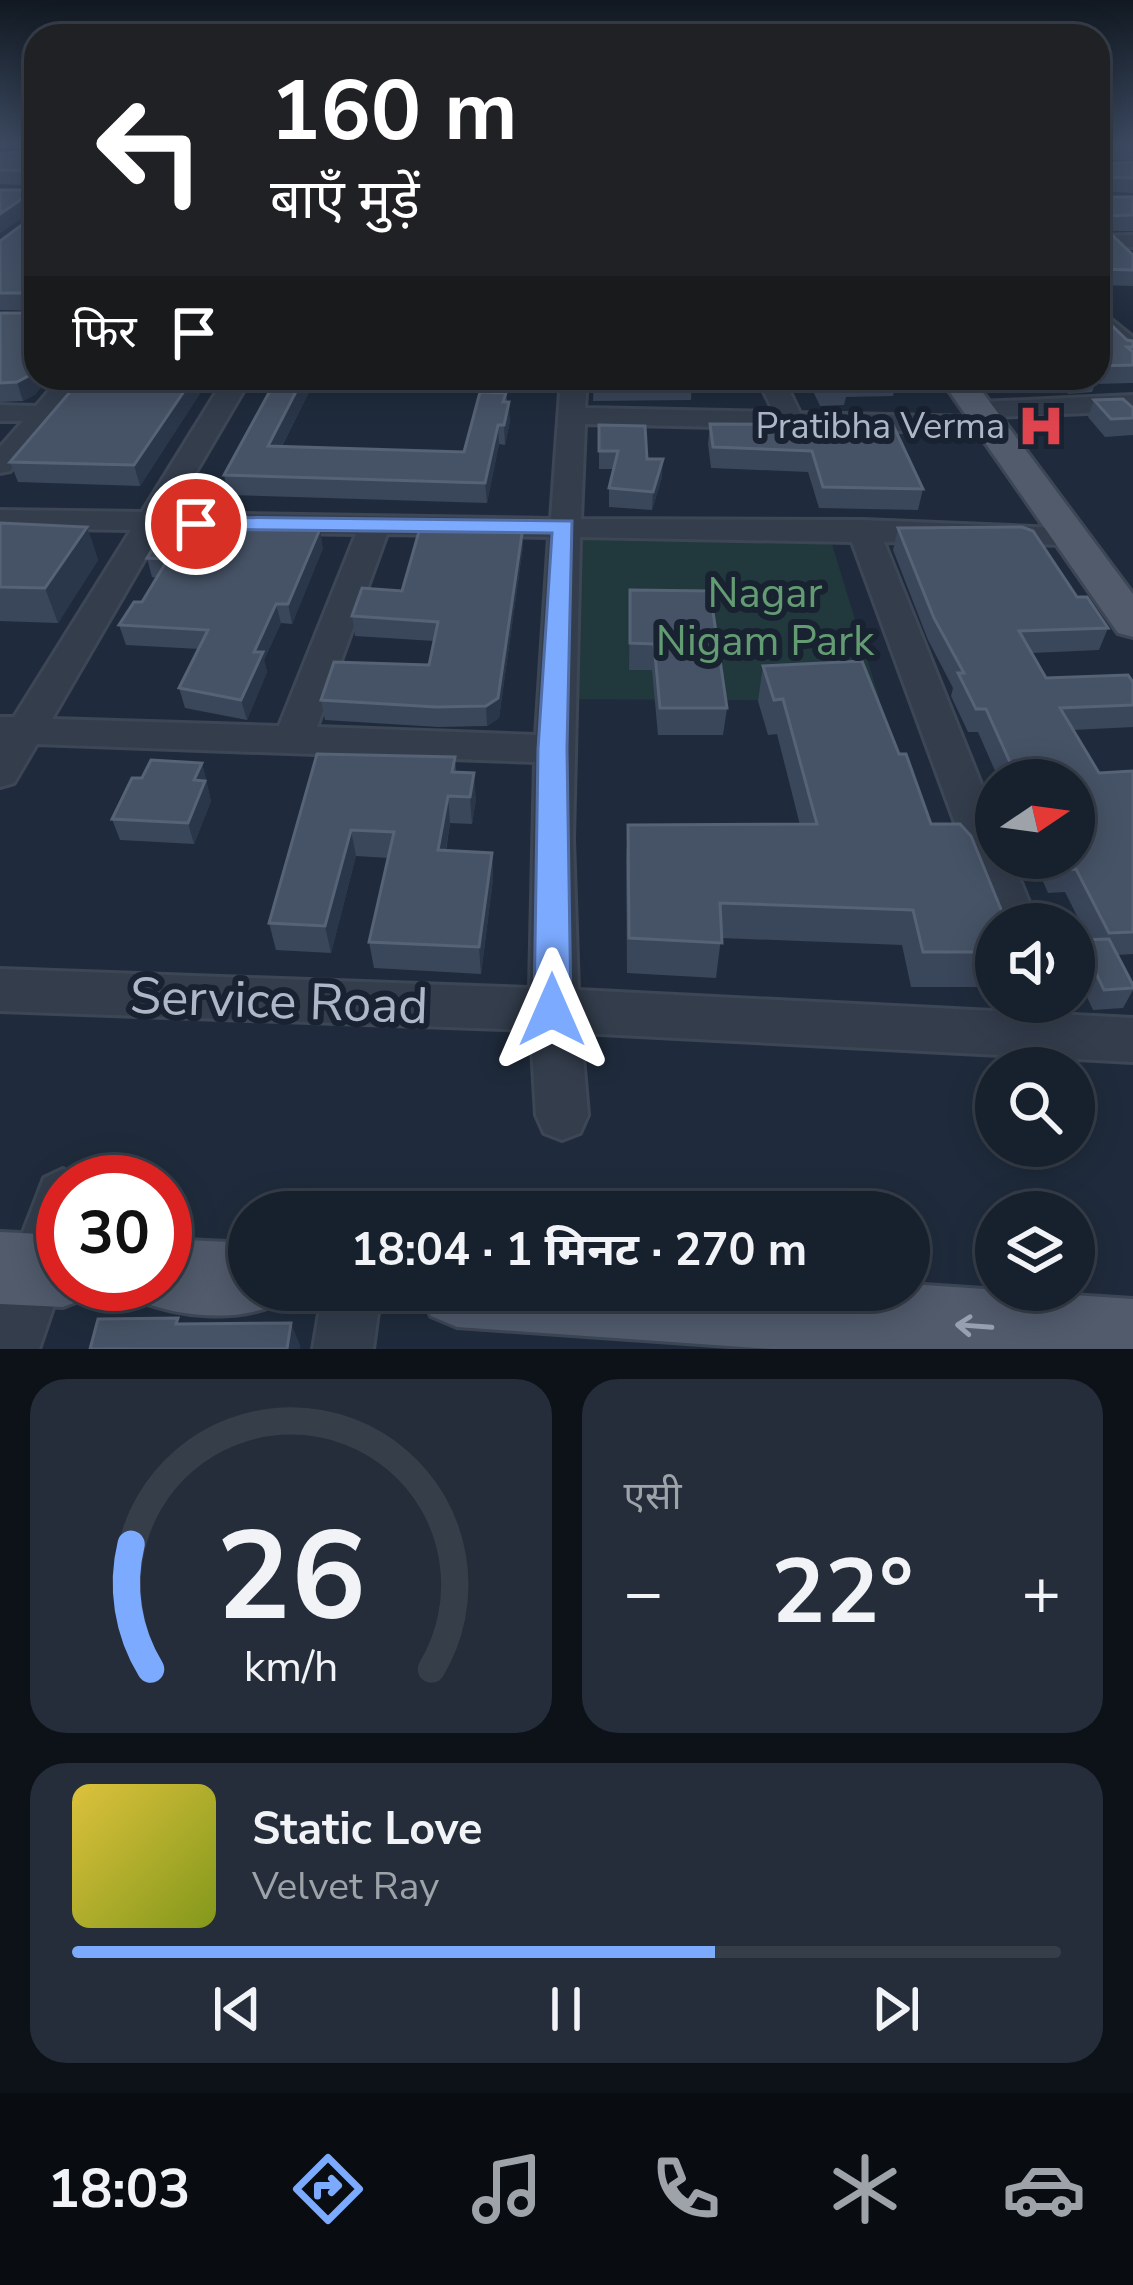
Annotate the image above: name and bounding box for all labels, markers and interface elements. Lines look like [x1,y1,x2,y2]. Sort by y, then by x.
text: 160 m [270,54,518,169]
icon: left [72,72,228,228]
text: बाएँ मुड़ें [270,163,420,237]
icon: arrive [161,300,227,366]
text: फिर [72,302,137,363]
hospital icon: Pratibha Verma [1016,401,1066,451]
place label: Pratibha Verma [755,402,1005,451]
pin [145,473,247,575]
icon: arrive [163,491,229,557]
park label: Nagar Nigam Park [656,565,875,670]
north arrow [975,759,1095,879]
map controls [975,759,1095,1311]
button: sound [975,903,1095,1023]
position arrow [489,947,615,1073]
street label: Service Road [129,961,429,1041]
button: search [975,1047,1095,1167]
speed limit sign: 30 [36,1155,192,1311]
button: layers [975,1191,1095,1311]
text: 18:04 · 1 मिनट · 270 m [351,1220,807,1281]
one-way arrow [955,1314,994,1337]
text: एसी [624,1470,682,1523]
text: 26 [216,1492,366,1662]
text: 22° [771,1531,913,1654]
text: − [624,1548,663,1638]
text: + [1021,1548,1061,1638]
text: km/h [243,1638,338,1696]
text: Static Love [252,1799,482,1860]
text: Velvet Ray [252,1860,439,1913]
icon: previous [204,1976,270,2042]
icon: pause [533,1976,599,2042]
icon: next [863,1976,929,2042]
icon: directions [286,2147,370,2231]
icon: music [465,2147,549,2231]
icon: phone [644,2147,728,2231]
icon: climate [823,2147,907,2231]
icon: car [1002,2147,1086,2231]
text: 18:03 [48,2152,191,2226]

